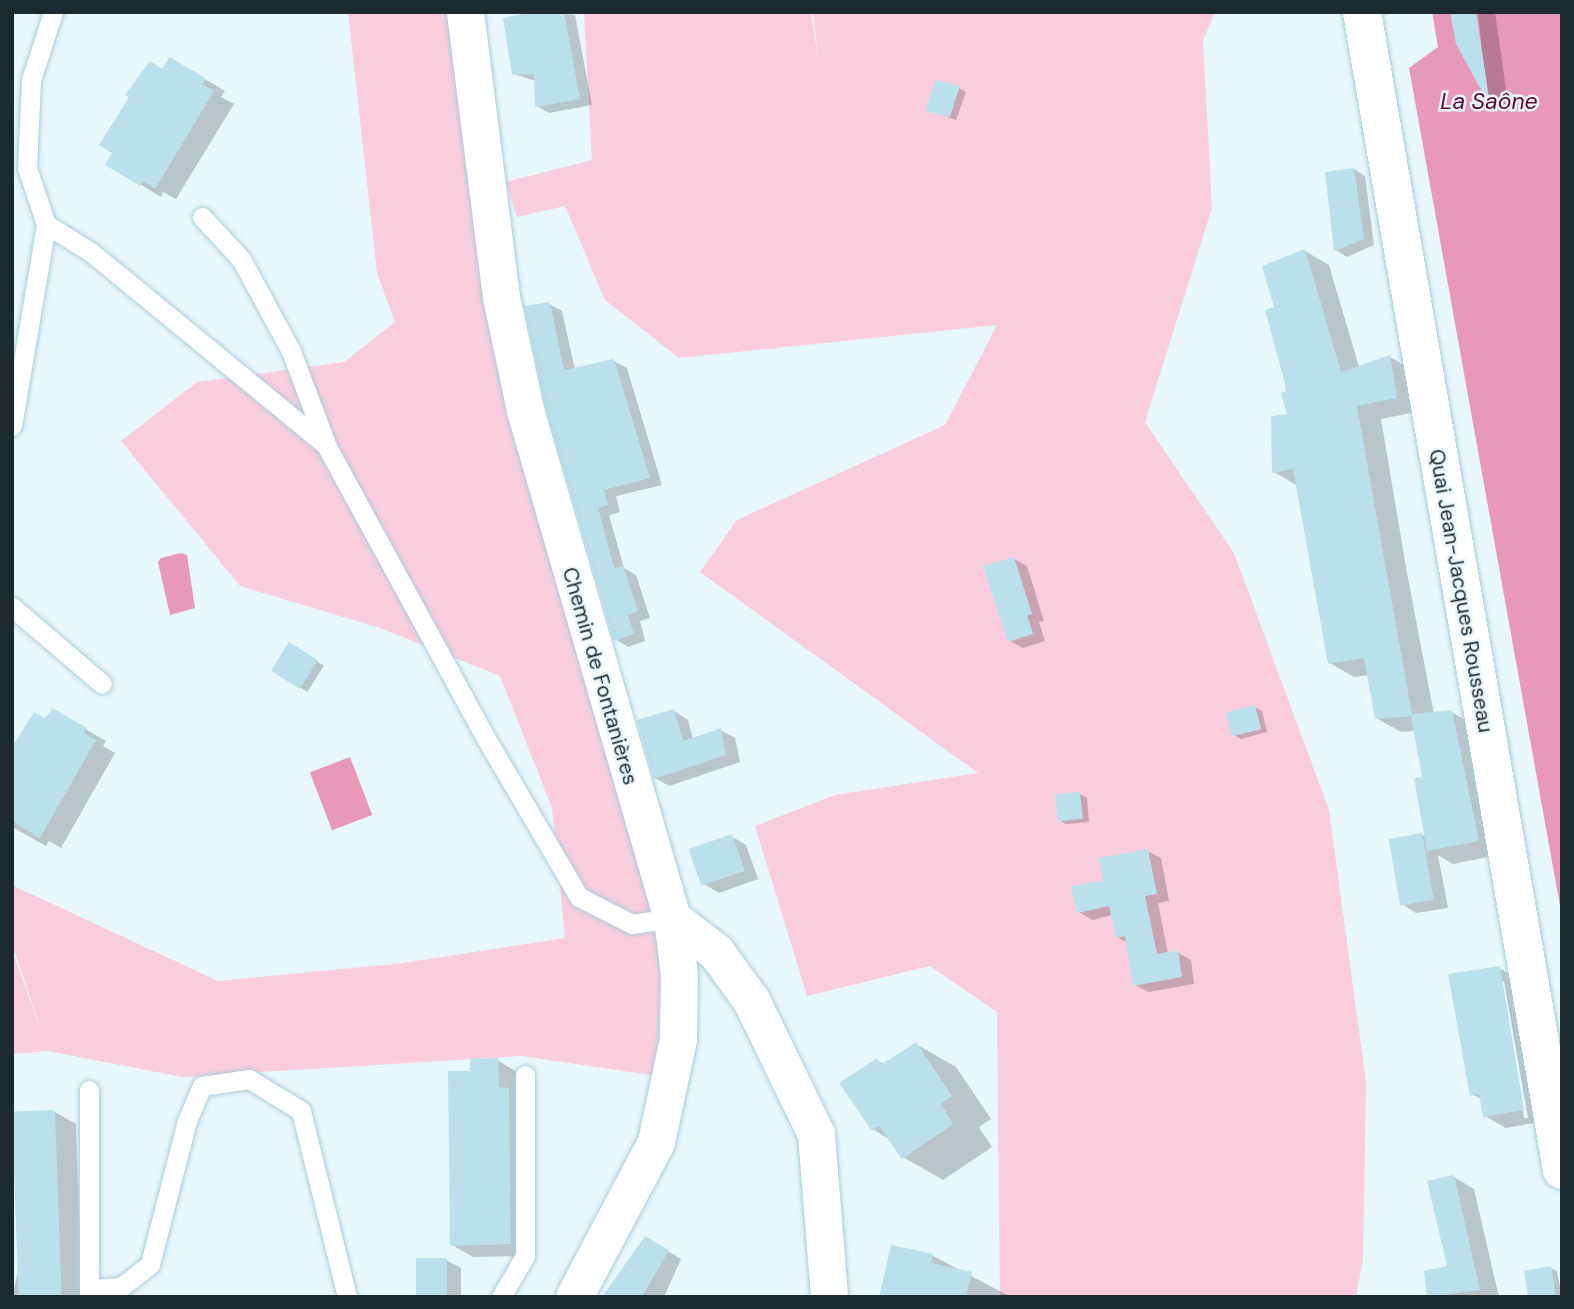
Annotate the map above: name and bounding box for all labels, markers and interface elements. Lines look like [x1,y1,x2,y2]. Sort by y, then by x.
water label: La Saône [1440,87,1538,115]
street label: Quai Jean-Jacques Rousseau [1424,447,1498,735]
street label: Chemin de Fontanières [557,564,643,788]

